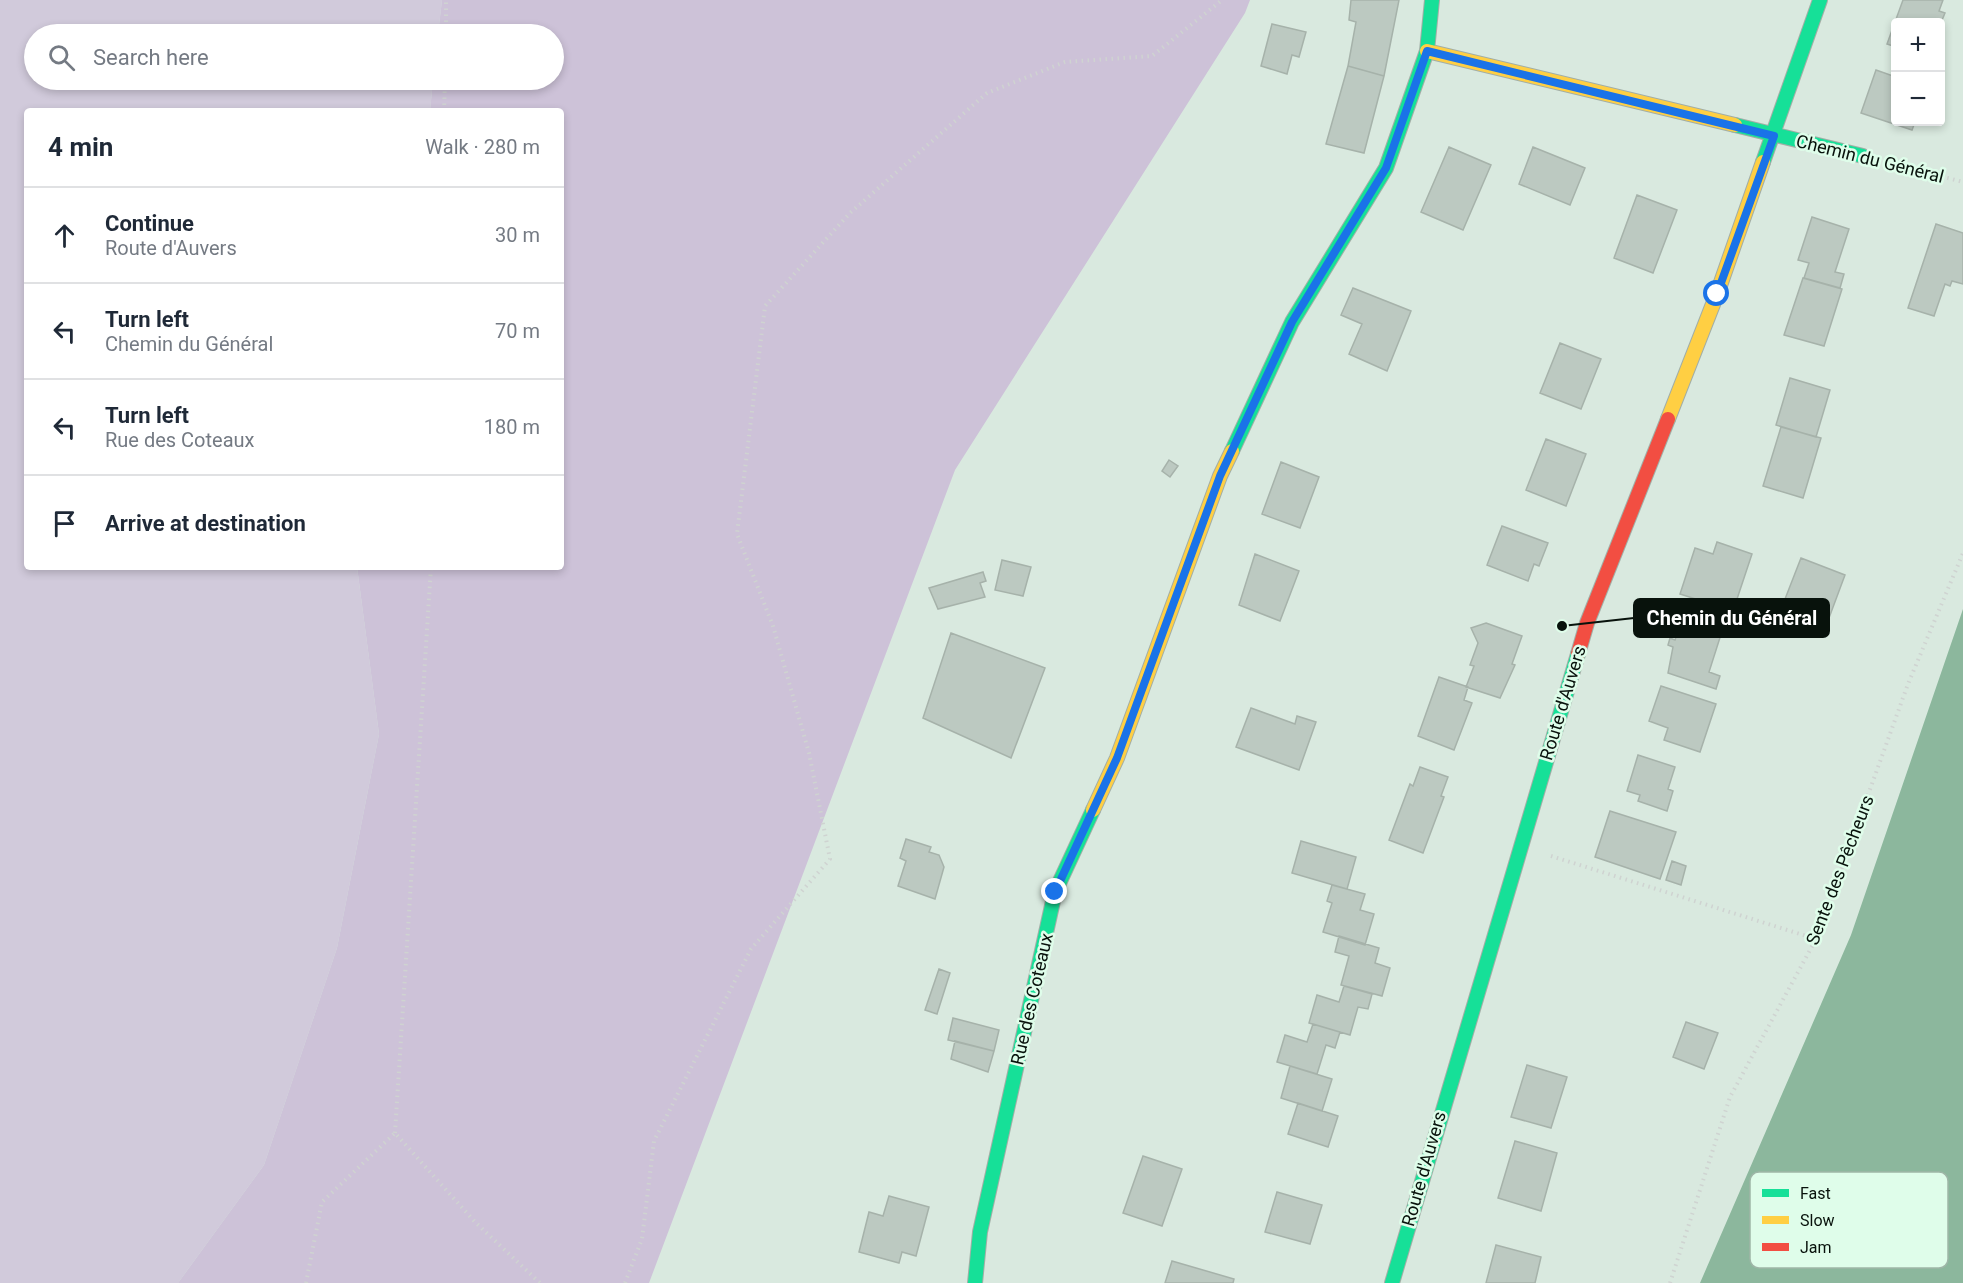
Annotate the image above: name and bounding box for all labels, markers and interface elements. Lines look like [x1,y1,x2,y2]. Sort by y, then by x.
map controls [1891,18,1945,126]
button: + [1891,18,1945,72]
search box [24,24,564,90]
icon: search [45,41,78,74]
text: Search here [93,45,209,70]
button: − [1891,72,1945,126]
street label: Chemin du Général [1794,130,1946,187]
text: 4 min [48,132,113,162]
text: Walk · 280 m [425,135,540,159]
text: Continue [105,211,194,236]
icon: ahead [48,219,81,252]
text: 30 m [495,223,540,247]
text: Route d'Auvers [105,236,237,260]
route start [1703,280,1729,306]
text: Turn left [105,307,189,332]
icon: left [48,315,81,348]
text: 70 m [495,319,540,343]
text: Chemin du Général [105,332,273,356]
text: Turn left [105,403,189,428]
icon: left [48,411,81,444]
text: 180 m [484,415,540,439]
text: Rue des Coteaux [105,428,254,452]
icon: arrive [48,507,81,540]
text: Arrive at destination [105,511,306,536]
callout: Chemin du Général [1634,599,1829,637]
text: Chemin du Général [1647,606,1817,630]
street label: Route d'Auvers [1535,643,1590,763]
street label: Sente des Pêcheurs [1801,792,1878,948]
route end [1041,878,1067,904]
street label: Rue des Coteaux [1006,931,1057,1067]
street label: Route d'Auvers [1397,1109,1450,1229]
legend [1750,1172,1948,1268]
text: Fast [1800,1184,1831,1203]
text: Slow [1800,1211,1835,1230]
text: Jam [1800,1238,1832,1257]

